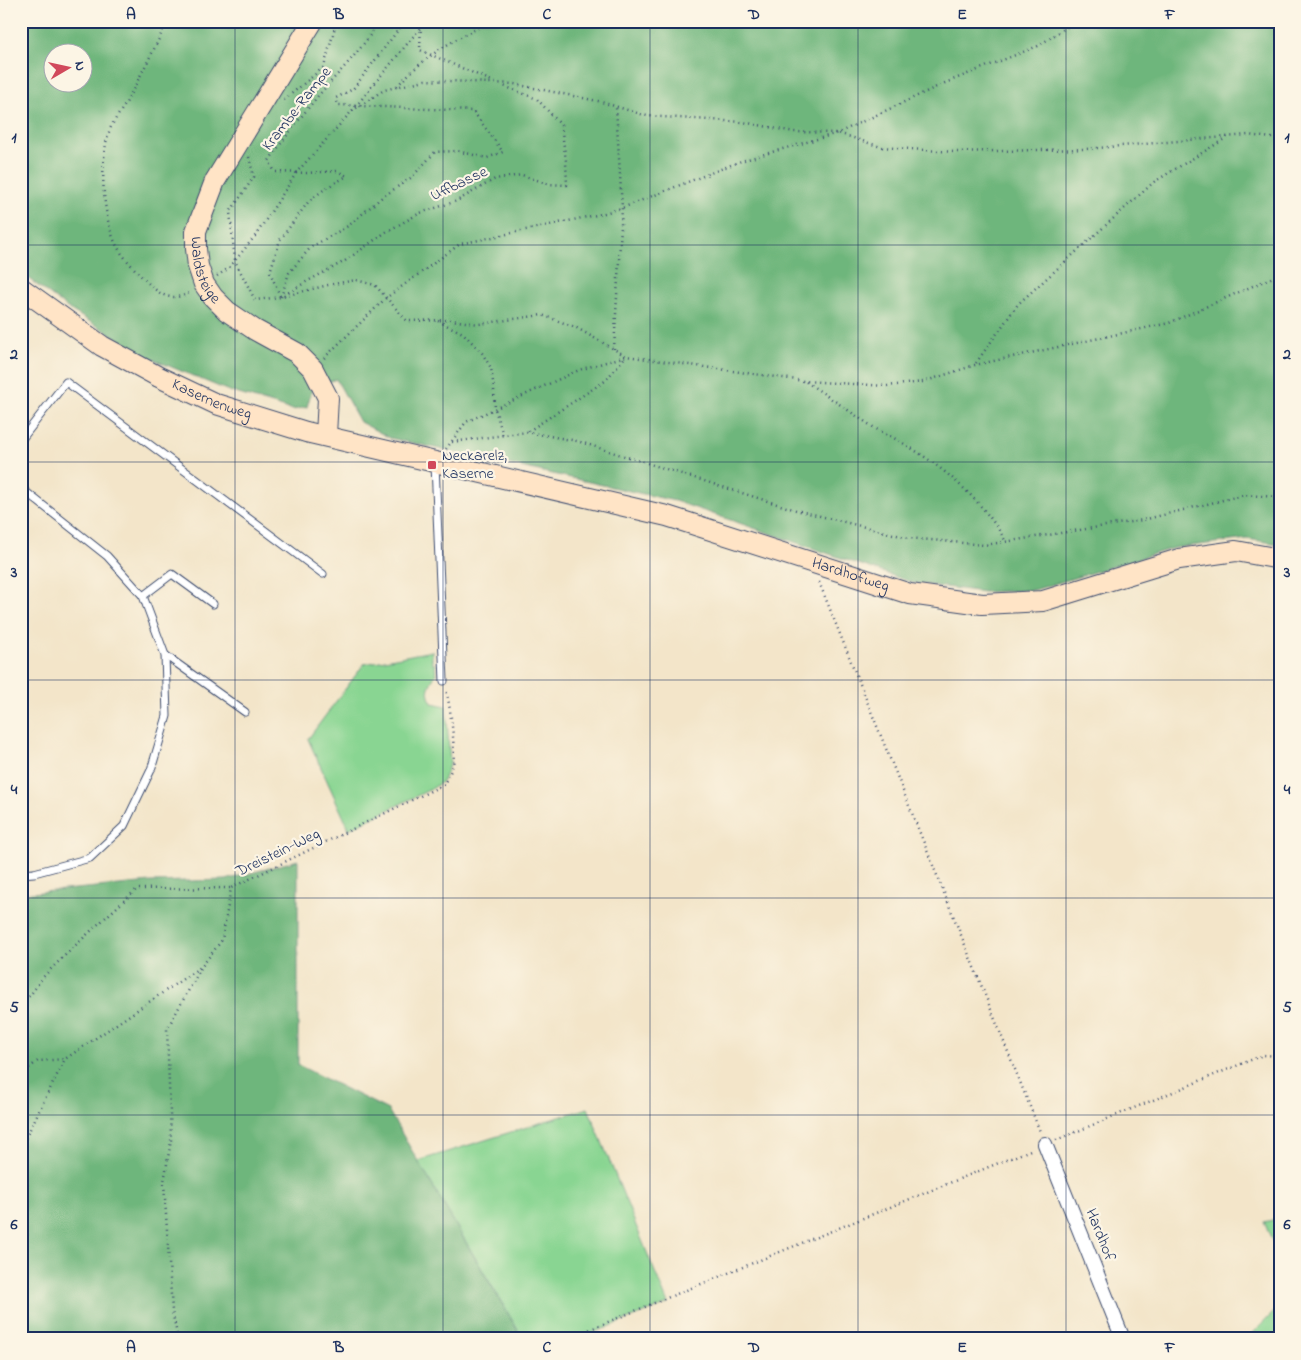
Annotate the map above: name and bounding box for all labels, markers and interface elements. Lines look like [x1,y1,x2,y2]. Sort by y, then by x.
text: A [126,3,136,27]
text: B [333,3,345,27]
text: C [543,3,552,27]
text: D [747,3,760,27]
text: E [957,3,967,27]
text: F [1164,3,1176,27]
north arrow [42,42,92,92]
text: N [68,60,90,73]
street label: Krambe-Rampe [256,61,338,156]
text: 1 [11,126,17,150]
text: 1 [1284,126,1290,150]
street label: Uffbasse [426,160,492,208]
street label: Waldsteige [184,237,227,311]
text: 2 [9,343,18,367]
text: 2 [1282,343,1291,367]
street label: Kasernenweg [168,373,255,426]
place label: Neckarelz, Kaserne [442,444,507,486]
marker: Neckarelz, Kaserne [426,459,438,471]
street label: Hardhofweg [808,551,892,599]
text: 3 [10,561,18,585]
text: 3 [1283,561,1291,585]
text: 4 [10,778,18,802]
text: 4 [1283,778,1291,802]
street label: Dreistein-Weg [231,822,324,884]
text: 5 [9,996,19,1020]
text: 5 [1282,996,1292,1020]
street label: Hardhof [1079,1205,1122,1266]
text: 6 [9,1213,18,1237]
text: 6 [1282,1213,1291,1237]
text: A [126,1336,136,1360]
text: B [333,1336,345,1360]
text: C [543,1336,552,1360]
text: D [747,1336,760,1360]
text: E [957,1336,967,1360]
text: F [1164,1336,1176,1360]

